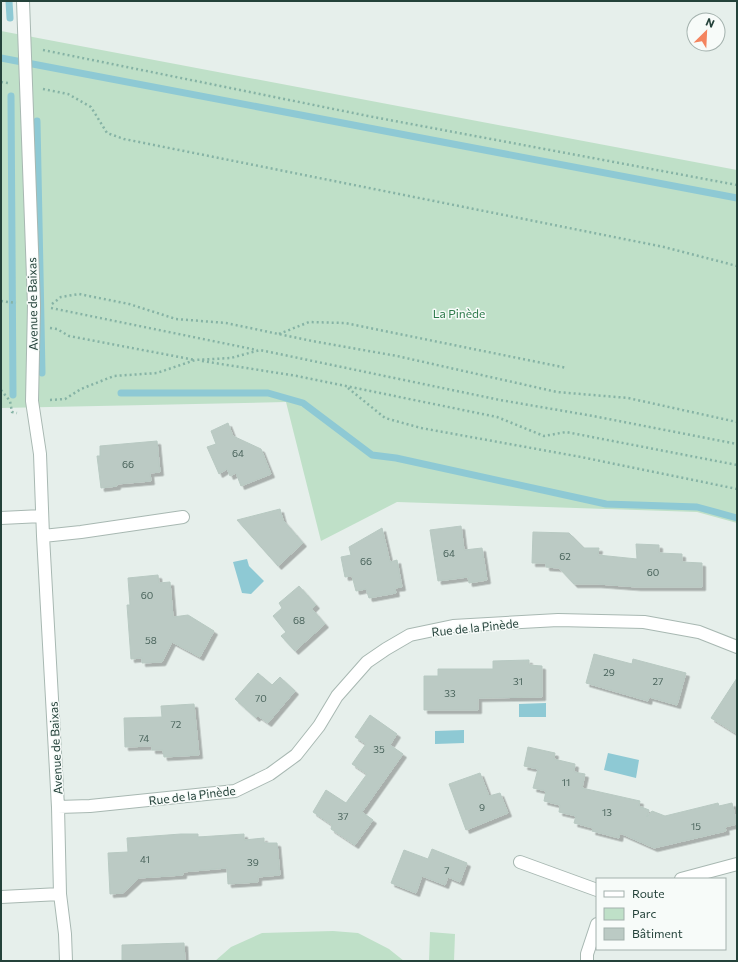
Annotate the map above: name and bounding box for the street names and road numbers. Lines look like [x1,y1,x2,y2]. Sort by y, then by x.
street label: Avenue de Baixas [24,257,40,351]
street label: Rue de la Pinède [431,615,519,639]
street label: Avenue de Baixas [46,701,64,795]
street label: Rue de la Pinède [148,783,236,807]

